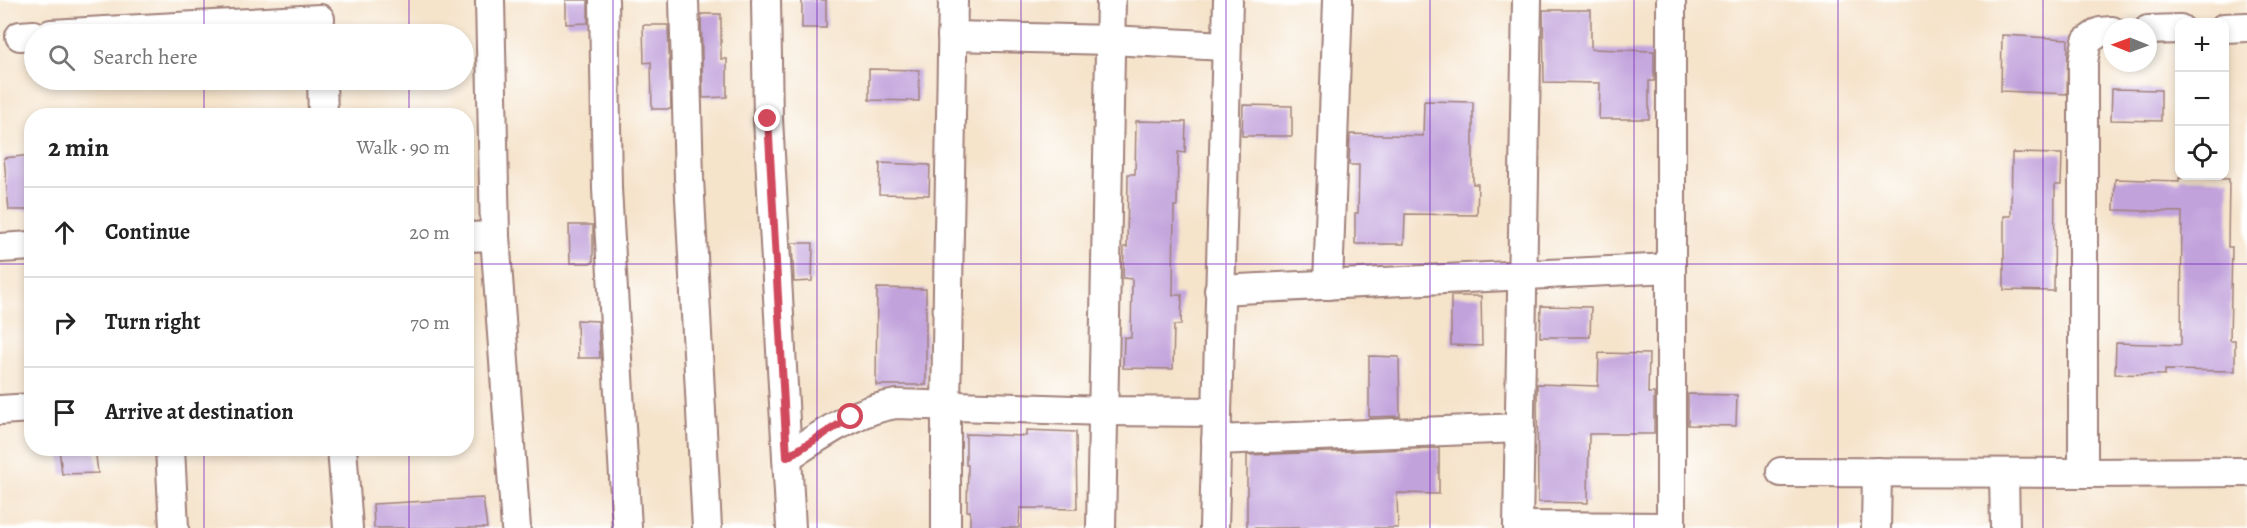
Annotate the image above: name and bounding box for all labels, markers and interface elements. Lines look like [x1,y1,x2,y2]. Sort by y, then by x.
north arrow [2103,18,2157,72]
map controls [2175,18,2229,180]
button: + [2175,18,2229,72]
search box [24,24,474,90]
icon: search [45,41,78,74]
text: Search here [93,42,198,72]
button: − [2175,72,2229,126]
route end [754,105,780,131]
button: locate [2175,126,2229,180]
text: 2 min [48,130,109,165]
text: Walk · 90 m [357,134,450,161]
icon: ahead [48,216,81,249]
text: Continue [105,217,190,247]
text: 20 m [409,219,450,246]
icon: right [48,306,81,339]
text: Turn right [105,307,201,337]
text: 70 m [410,309,450,336]
icon: arrive [48,396,81,429]
text: Arrive at destination [105,397,294,427]
route start [837,403,863,429]

